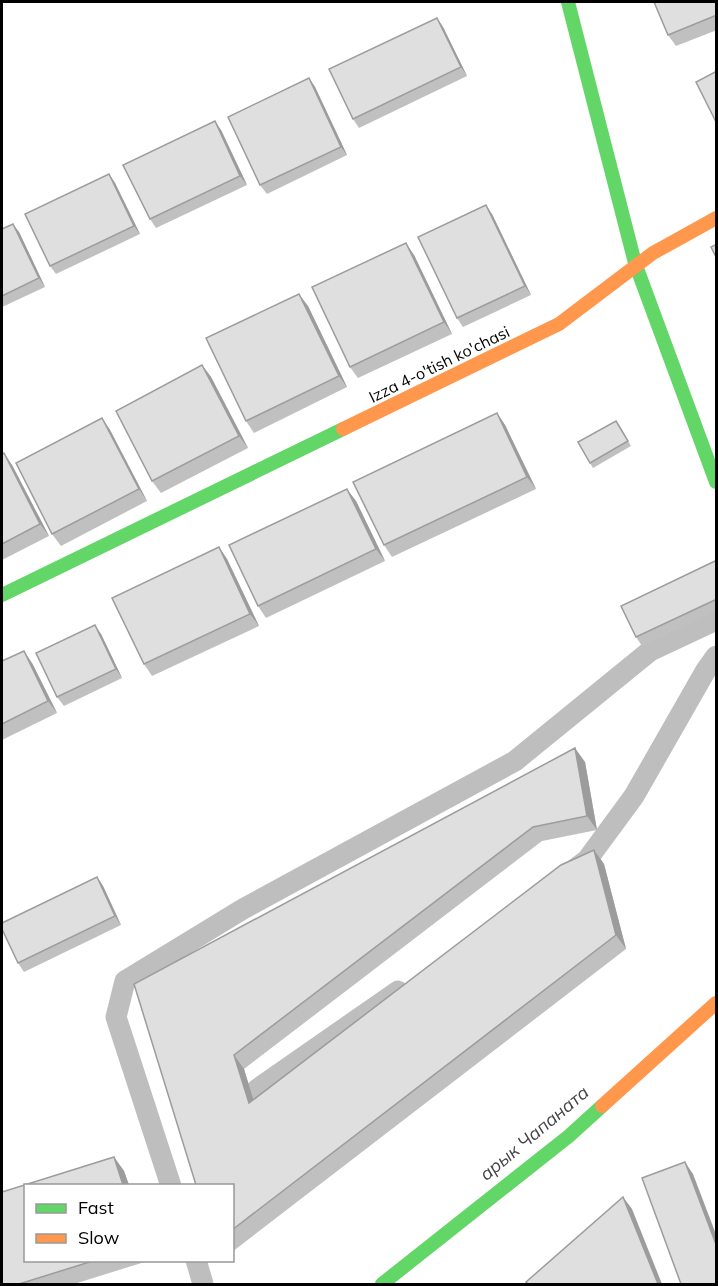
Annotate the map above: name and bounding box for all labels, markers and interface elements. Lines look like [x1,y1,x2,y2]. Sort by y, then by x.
street label: Izza 4-o'tish ko'chasi [365,321,513,407]
water label: арык Чапаната [475,1081,593,1185]
legend [24,1184,234,1262]
text: Fast [78,1196,114,1219]
text: Slow [78,1226,120,1249]

